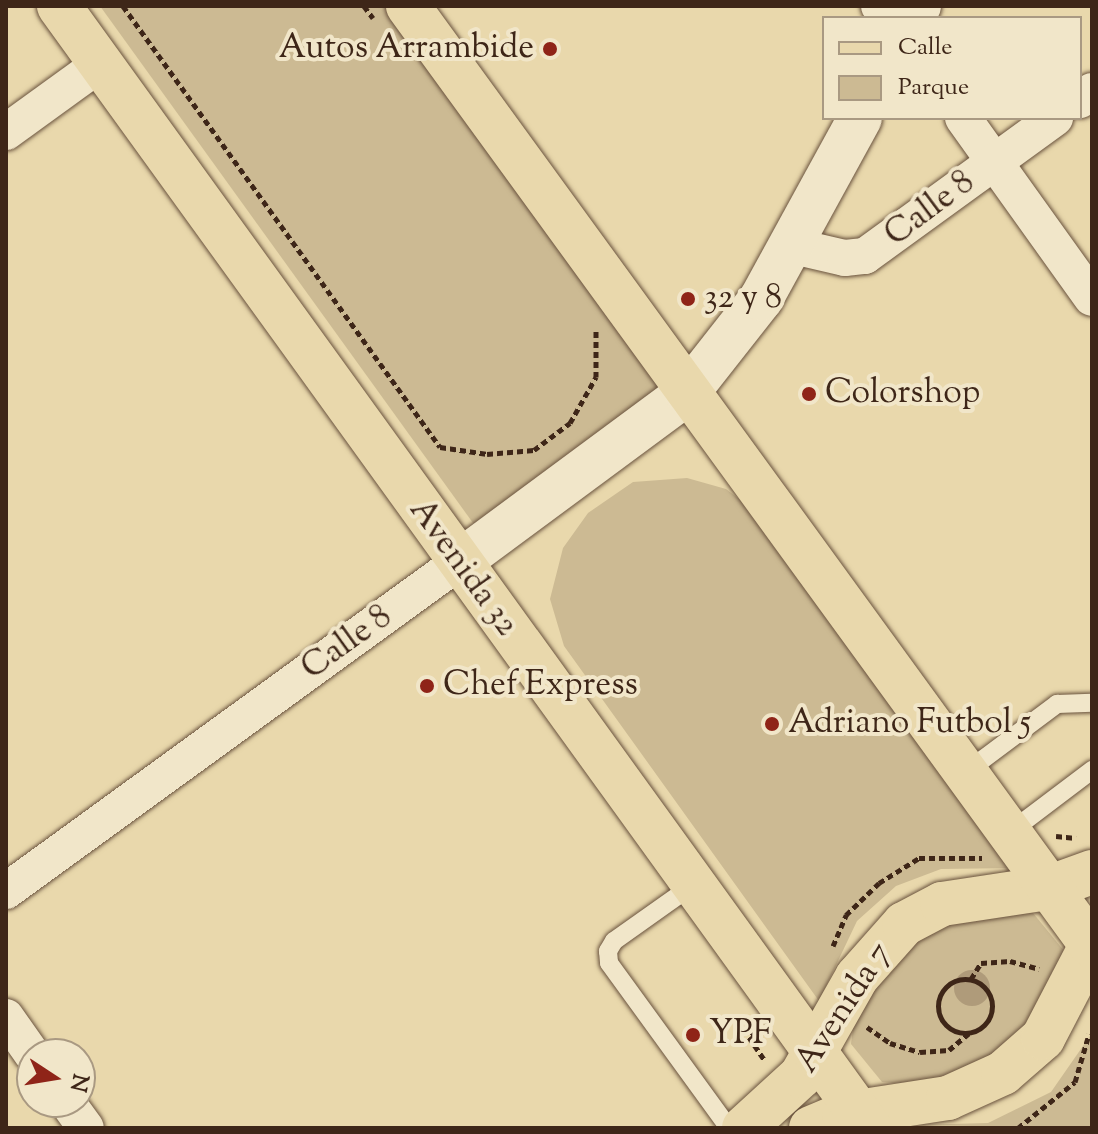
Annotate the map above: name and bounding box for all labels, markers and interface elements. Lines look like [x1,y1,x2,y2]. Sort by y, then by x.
legend [822,16,1082,120]
place label: Autos Arrambide [278,29,534,69]
text: Calle [898,31,952,65]
marker: Autos Arrambide [541,40,559,58]
text: Parque [898,71,969,105]
street label: Calle 8 [877,162,983,256]
place label: 32 y 8 [704,279,782,319]
marker: 32 y 8 [679,290,697,308]
place label: Colorshop [825,374,980,414]
marker: Colorshop [800,385,818,403]
street label: Avenida 32 [400,491,526,645]
street label: Calle 8 [294,597,400,689]
place label: Chef Express [443,666,638,706]
marker: Chef Express [418,677,436,695]
place label: Adriano Futbol 5 [788,704,1031,744]
marker: Adriano Futbol 5 [763,715,781,733]
street label: Avenida 7 [787,935,901,1081]
place label: YPF [709,1015,771,1055]
marker: YPF [684,1026,702,1044]
north arrow [16,1038,96,1118]
text: N [60,1071,95,1094]

